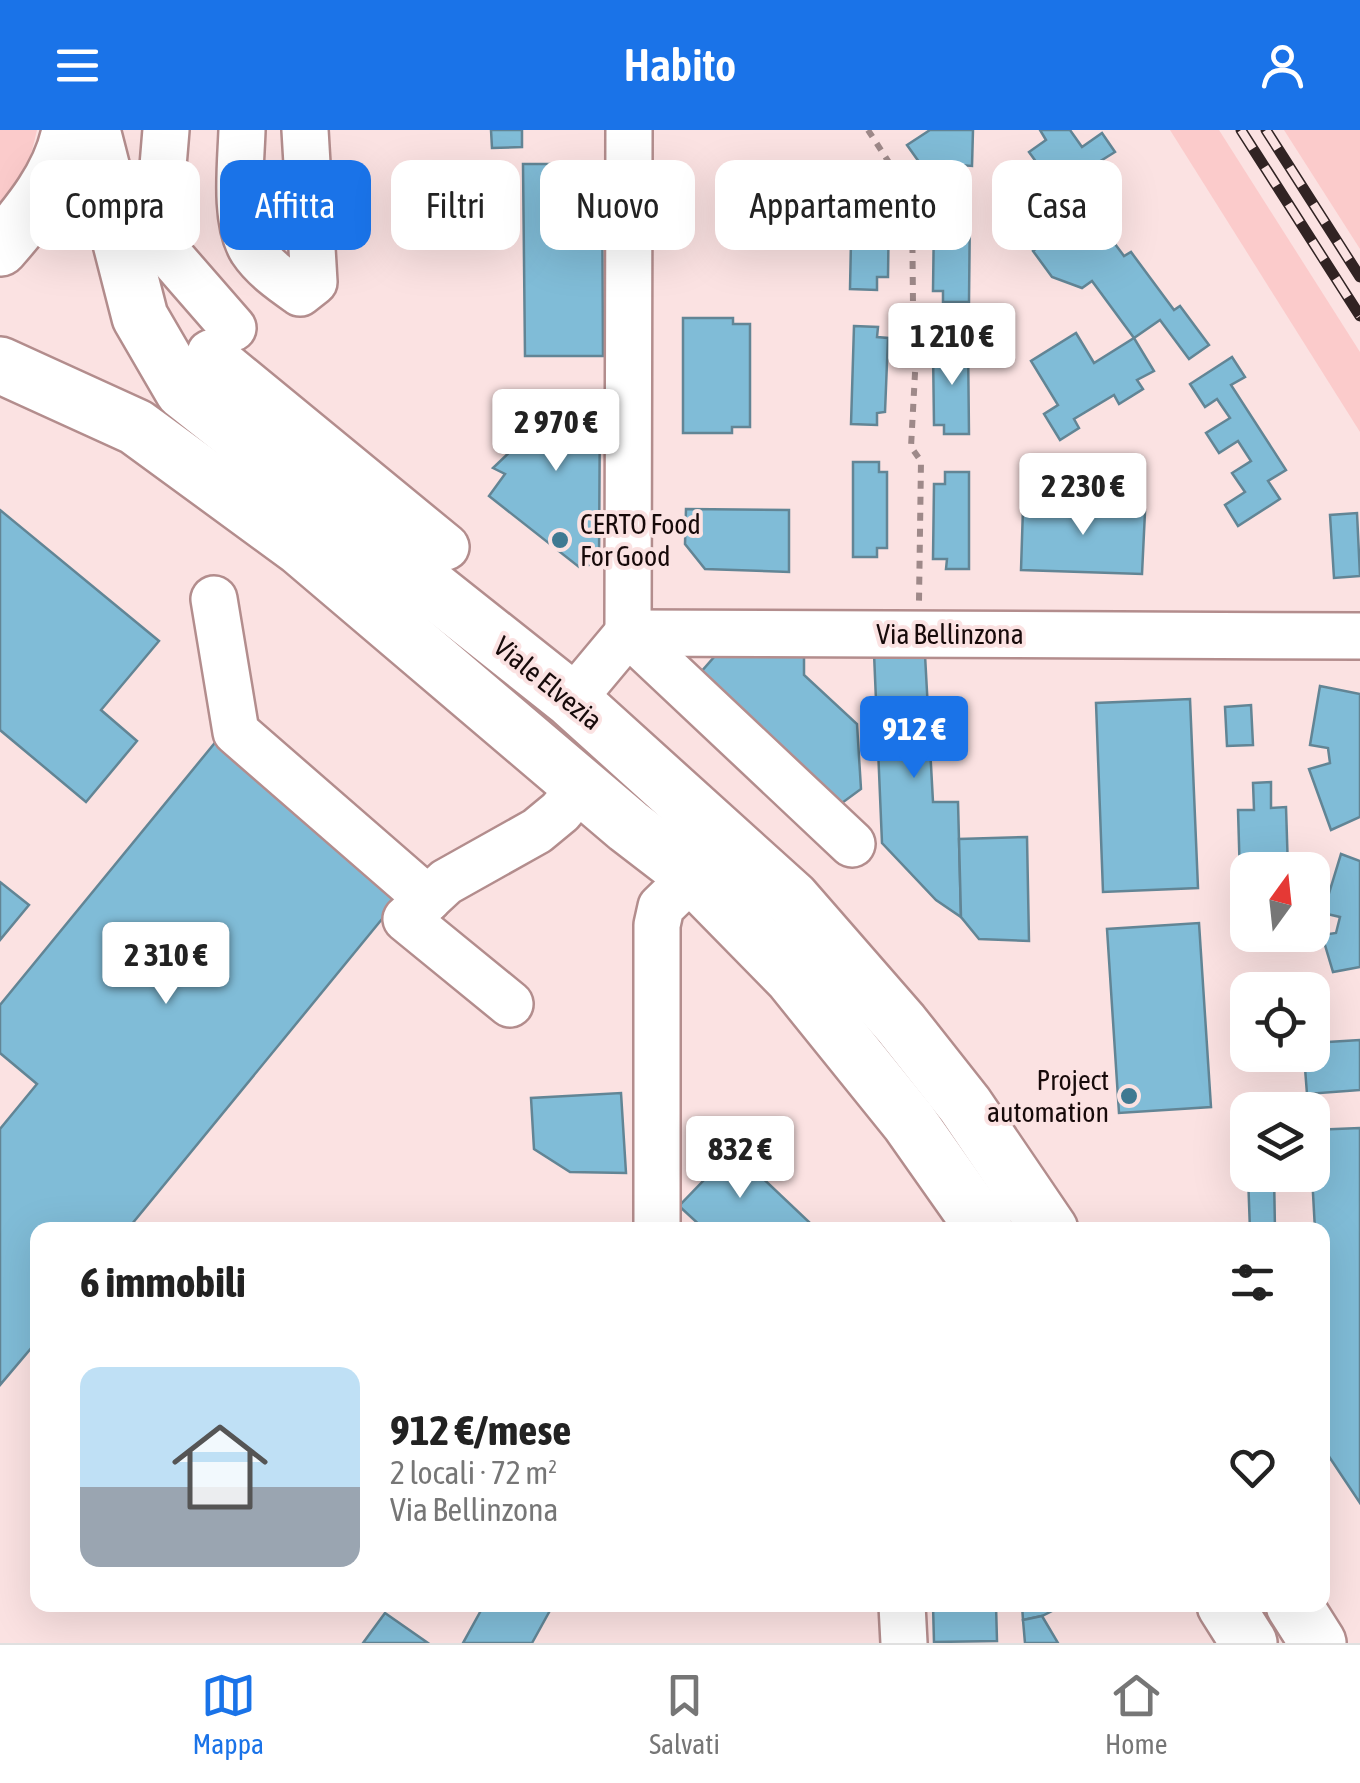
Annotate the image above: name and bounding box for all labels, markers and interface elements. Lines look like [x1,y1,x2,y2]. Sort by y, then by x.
icon: menu [50,38,105,93]
icon: person [1255,38,1310,93]
text: Habito [624,39,736,91]
chip: Compra [30,160,200,250]
chip: Affitta [220,160,371,250]
chip: Filtri [391,160,520,250]
chip: Nuovo [540,160,695,250]
chip: Appartamento [715,160,972,250]
chip: Casa [992,160,1122,250]
pin: 1 210 € [860,303,1044,388]
text: 1 210 € [910,317,994,354]
pin: 2 970 € [464,389,648,474]
text: 2 970 € [514,403,598,440]
pin: 2 230 € [991,453,1175,538]
text: 2 230 € [1041,467,1125,504]
place label: CERTO Food For Good [580,508,701,572]
marker: CERTO Food For Good [549,529,571,551]
street label: Via Bellinzona [876,618,1024,650]
street label: Viale Elvezia [488,630,608,736]
pin: 912 € [844,696,984,781]
text: 912 € [882,710,946,747]
north arrow [1230,852,1330,952]
map controls [1230,852,1330,1192]
pin: 2 310 € [74,922,258,1007]
text: 2 310 € [124,936,208,973]
button: locate [1230,972,1330,1072]
place label: Project automation [987,1064,1109,1128]
marker: Project automation [1118,1085,1140,1107]
button: layers [1230,1092,1330,1192]
pin: 832 € [670,1116,810,1201]
text: 832 € [708,1130,772,1167]
icon: filters [1225,1255,1280,1310]
text: 6 immobili [80,1258,246,1306]
text: 912 €/mese [390,1406,571,1454]
icon: home [160,1407,280,1527]
icon: heart [1225,1440,1280,1495]
text: 2 locali · 72 m² [390,1454,557,1491]
text: Via Bellinzona [390,1491,558,1528]
tab: Mappa [193,1668,264,1760]
tab: Salvati [649,1668,720,1760]
tab: Home [1105,1668,1167,1760]

